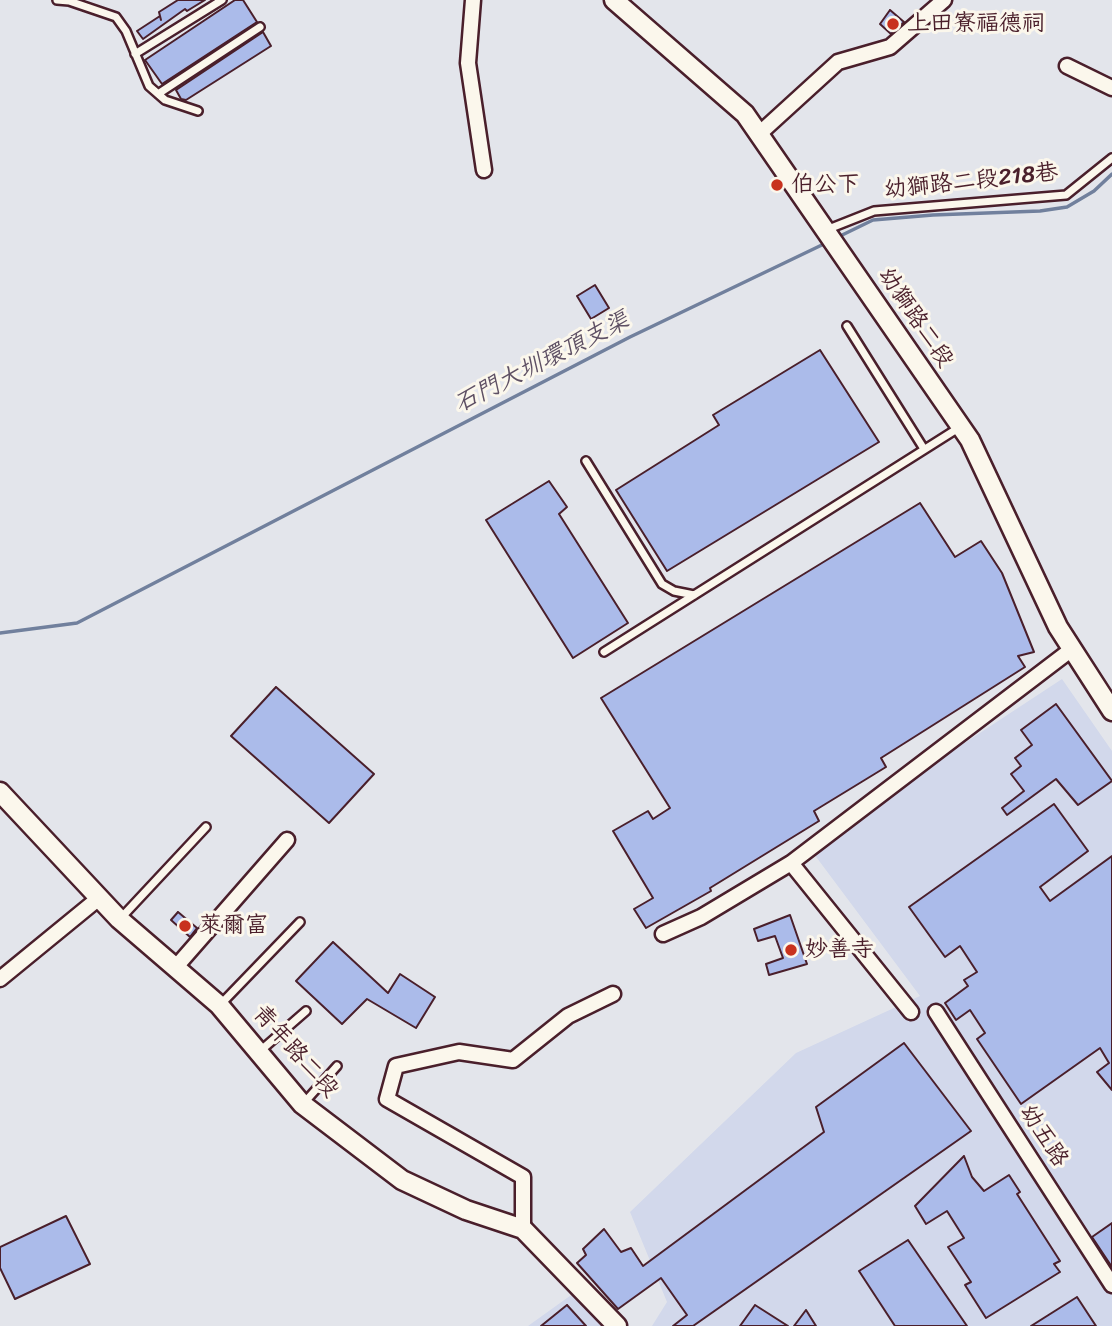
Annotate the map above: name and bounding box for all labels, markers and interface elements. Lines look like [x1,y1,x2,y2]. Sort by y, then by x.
place label: 上田寮福德祠 [907,10,1045,38]
marker: 上田寮福德祠 [885,16,901,32]
street label: 幼獅路二段218巷 [883,159,1059,205]
place label: 伯公下 [791,171,860,199]
marker: 伯公下 [769,177,785,193]
street label: 幼獅路二段 [871,263,959,373]
water label: 石門大圳環頂支渠 [450,307,634,419]
place label: 萊爾富 [199,912,268,940]
marker: 萊爾富 [177,918,193,934]
place label: 妙善寺 [805,936,874,964]
marker: 妙善寺 [783,942,799,958]
street label: 青年路二段 [246,1000,344,1104]
street label: 幼五路 [1013,1100,1073,1172]

